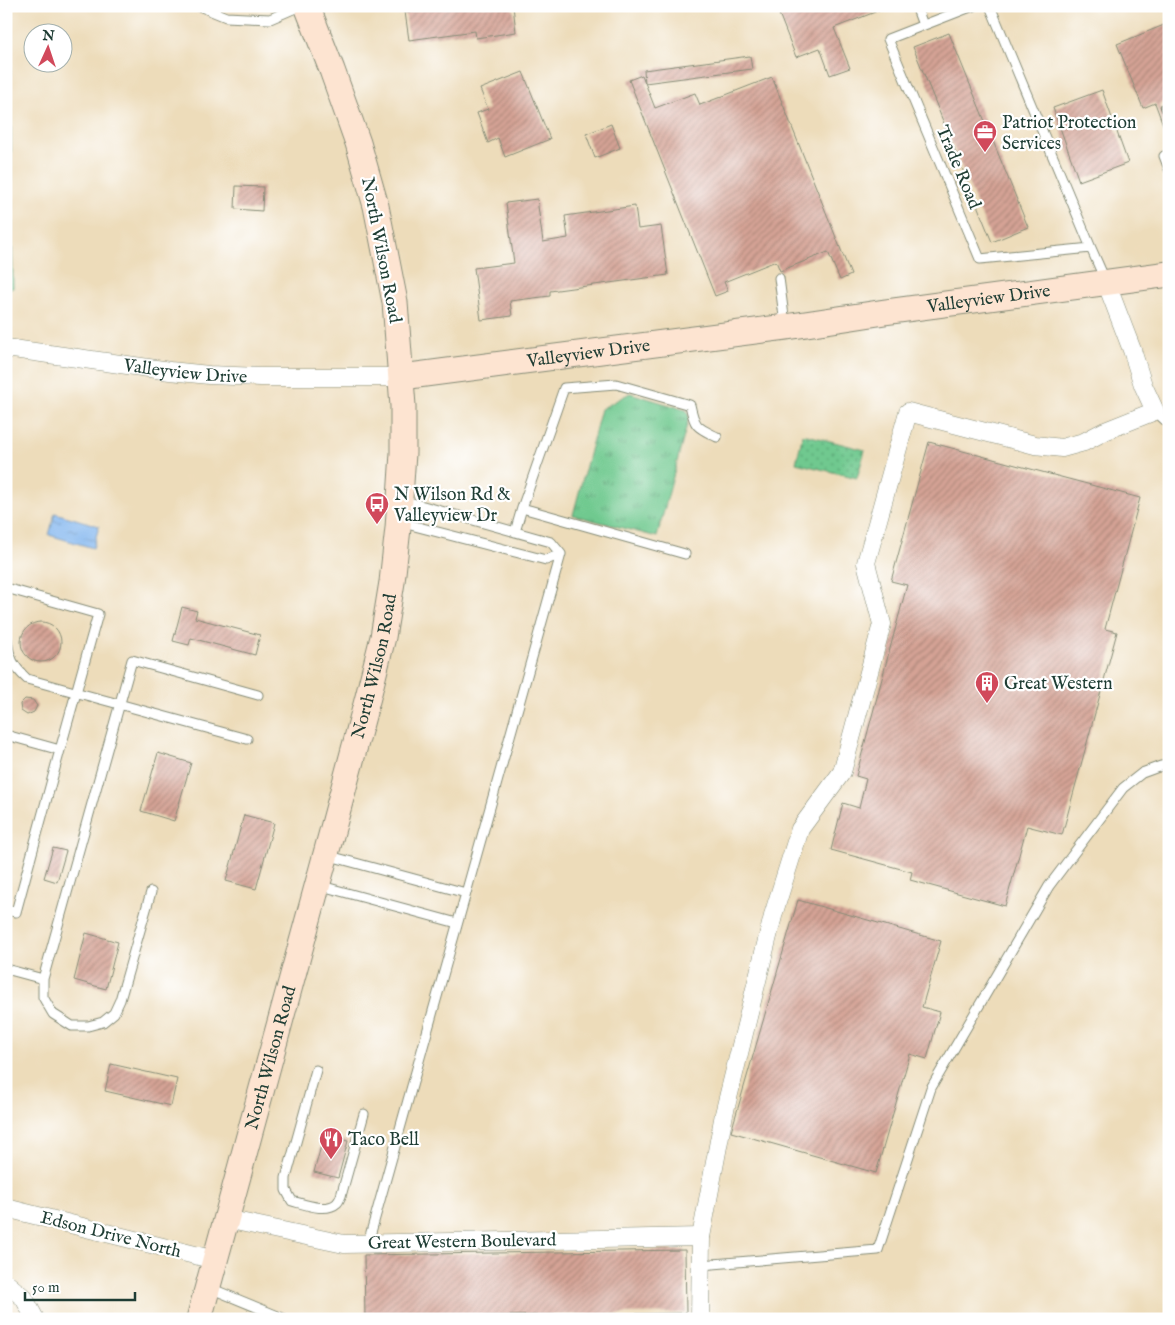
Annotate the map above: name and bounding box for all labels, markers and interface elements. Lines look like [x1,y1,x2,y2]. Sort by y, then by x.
north arrow [22,22,72,72]
text: N [41,27,55,45]
place label: Patriot Protection Services [1002,112,1137,156]
office icon: Patriot Protection Services [972,119,998,153]
street label: Trade Road [930,122,986,213]
street label: North Wilson Road [355,175,406,326]
street label: Valleyview Drive [925,280,1052,319]
street label: Valleyview Drive [525,335,652,374]
street label: Valleyview Drive [121,354,248,389]
place label: N Wilson Rd & Valleyview Dr [393,484,511,528]
bus stop icon: N Wilson Rd & Valleyview Dr [364,491,390,525]
street label: North Wilson Road [347,592,403,742]
building icon: Great Western [974,670,1000,704]
place label: Great Western [1004,673,1113,696]
street label: North Wilson Road [241,983,303,1132]
restaurant icon: Taco Bell [318,1126,344,1160]
place label: Taco Bell [348,1129,419,1152]
street label: Edson Drive North [38,1207,184,1264]
street label: Great Western Boulevard [368,1229,557,1256]
scale bar [25,1270,135,1302]
text: 50 m [32,1278,60,1297]

